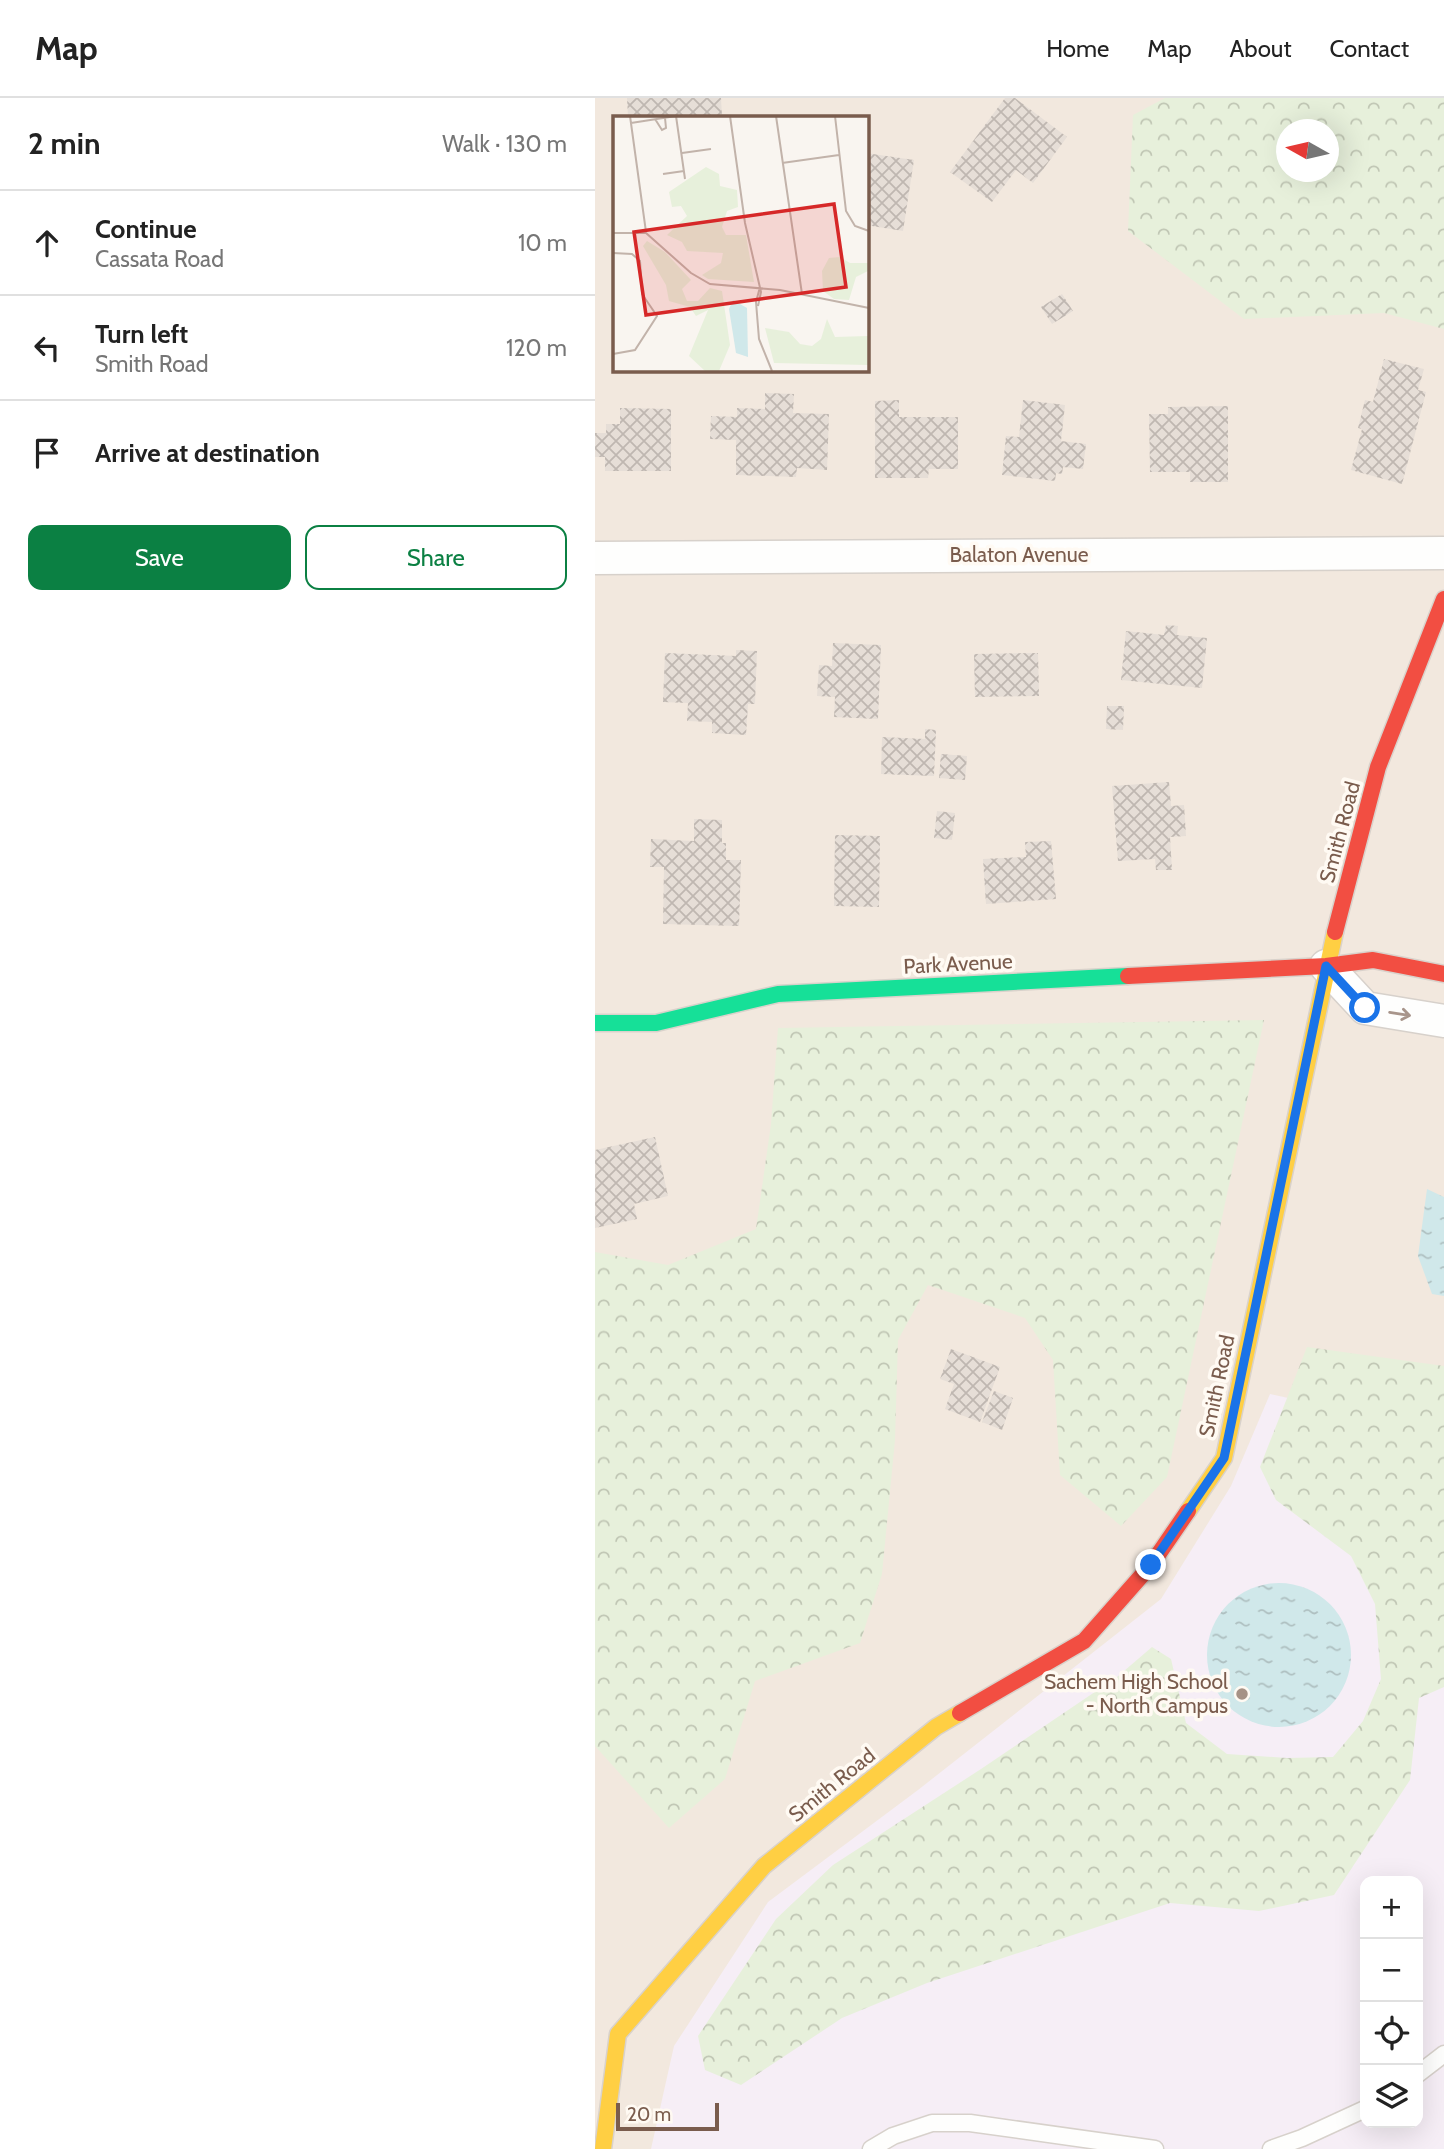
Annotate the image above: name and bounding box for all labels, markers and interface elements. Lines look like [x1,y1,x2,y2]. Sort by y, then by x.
text: Map [35,28,98,68]
text: Home [1046,34,1109,63]
text: Map [1147,34,1192,63]
text: About [1230,34,1292,63]
text: Contact [1330,34,1409,63]
inset map [613,116,868,371]
north arrow [1276,119,1339,182]
text: 2 min [28,125,100,162]
text: Walk · 130 m [442,130,567,158]
text: Continue [95,213,197,245]
icon: ahead [28,224,66,262]
text: 10 m [518,229,567,257]
text: Cassata Road [95,245,224,273]
text: Turn left [95,318,188,350]
icon: left [28,329,66,367]
text: 120 m [506,334,567,362]
text: Smith Road [95,350,209,378]
icon: arrive [28,434,66,472]
text: Arrive at destination [95,437,320,469]
button: Save [28,525,291,590]
button: Share [305,525,567,590]
street label: Balaton Avenue [949,542,1089,567]
street label: Smith Road [1314,779,1365,885]
street label: Park Avenue [903,948,1013,979]
route start [1349,992,1380,1023]
one-way arrow [1389,1008,1411,1021]
street label: Smith Road [1193,1333,1240,1439]
route end [1135,1549,1166,1580]
place label: Sachem High School - North Campus [1044,1669,1228,1718]
marker: Sachem High School - North Campus [1234,1686,1250,1702]
street label: Smith Road [784,1742,880,1827]
map controls [1360,1876,1423,2128]
button: + [1360,1876,1423,1939]
button: − [1360,1939,1423,2002]
button: locate [1360,2002,1423,2065]
button: layers [1360,2065,1423,2128]
scale bar [616,2100,719,2132]
text: 20 m [627,2103,671,2126]

